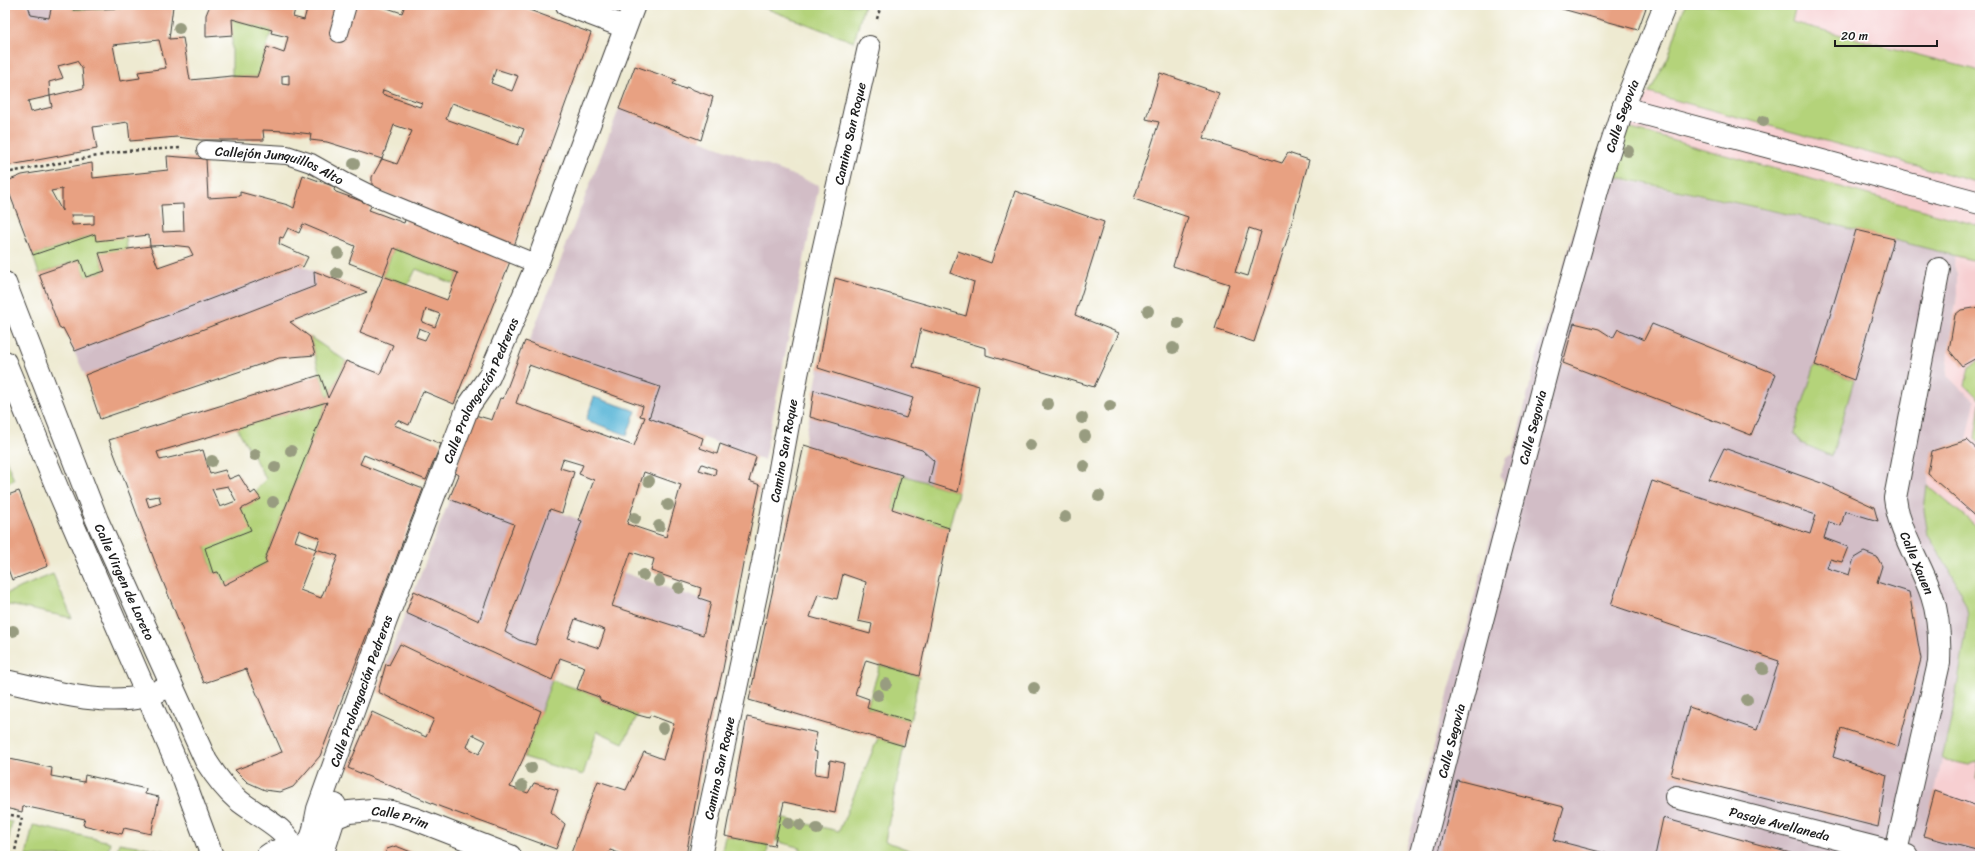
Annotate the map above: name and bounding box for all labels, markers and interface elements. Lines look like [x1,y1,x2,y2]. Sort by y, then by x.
scale bar [1835,22,1937,48]
text: 20 m [1841,25,1868,47]
street label: Calle Segovia [1598,75,1645,155]
street label: Camino San Roque [827,79,872,187]
street label: Callejón Junquillos Alto [214,139,349,191]
street label: Calle Prolongación Pedreras [436,313,525,467]
street label: Calle Segovia [1511,387,1553,467]
street label: Camino San Roque [763,397,804,504]
street label: Calle Virgen de Loreto [88,520,162,644]
street label: Calle Xauen [1893,528,1941,598]
street label: Calle Prolongación Pedreras [323,611,399,770]
street label: Calle Segovia [1430,701,1472,780]
street label: Camino San Roque [697,714,741,822]
street label: Calle Prim [371,799,433,835]
street label: Pasaje Avellaneda [1727,800,1833,847]

